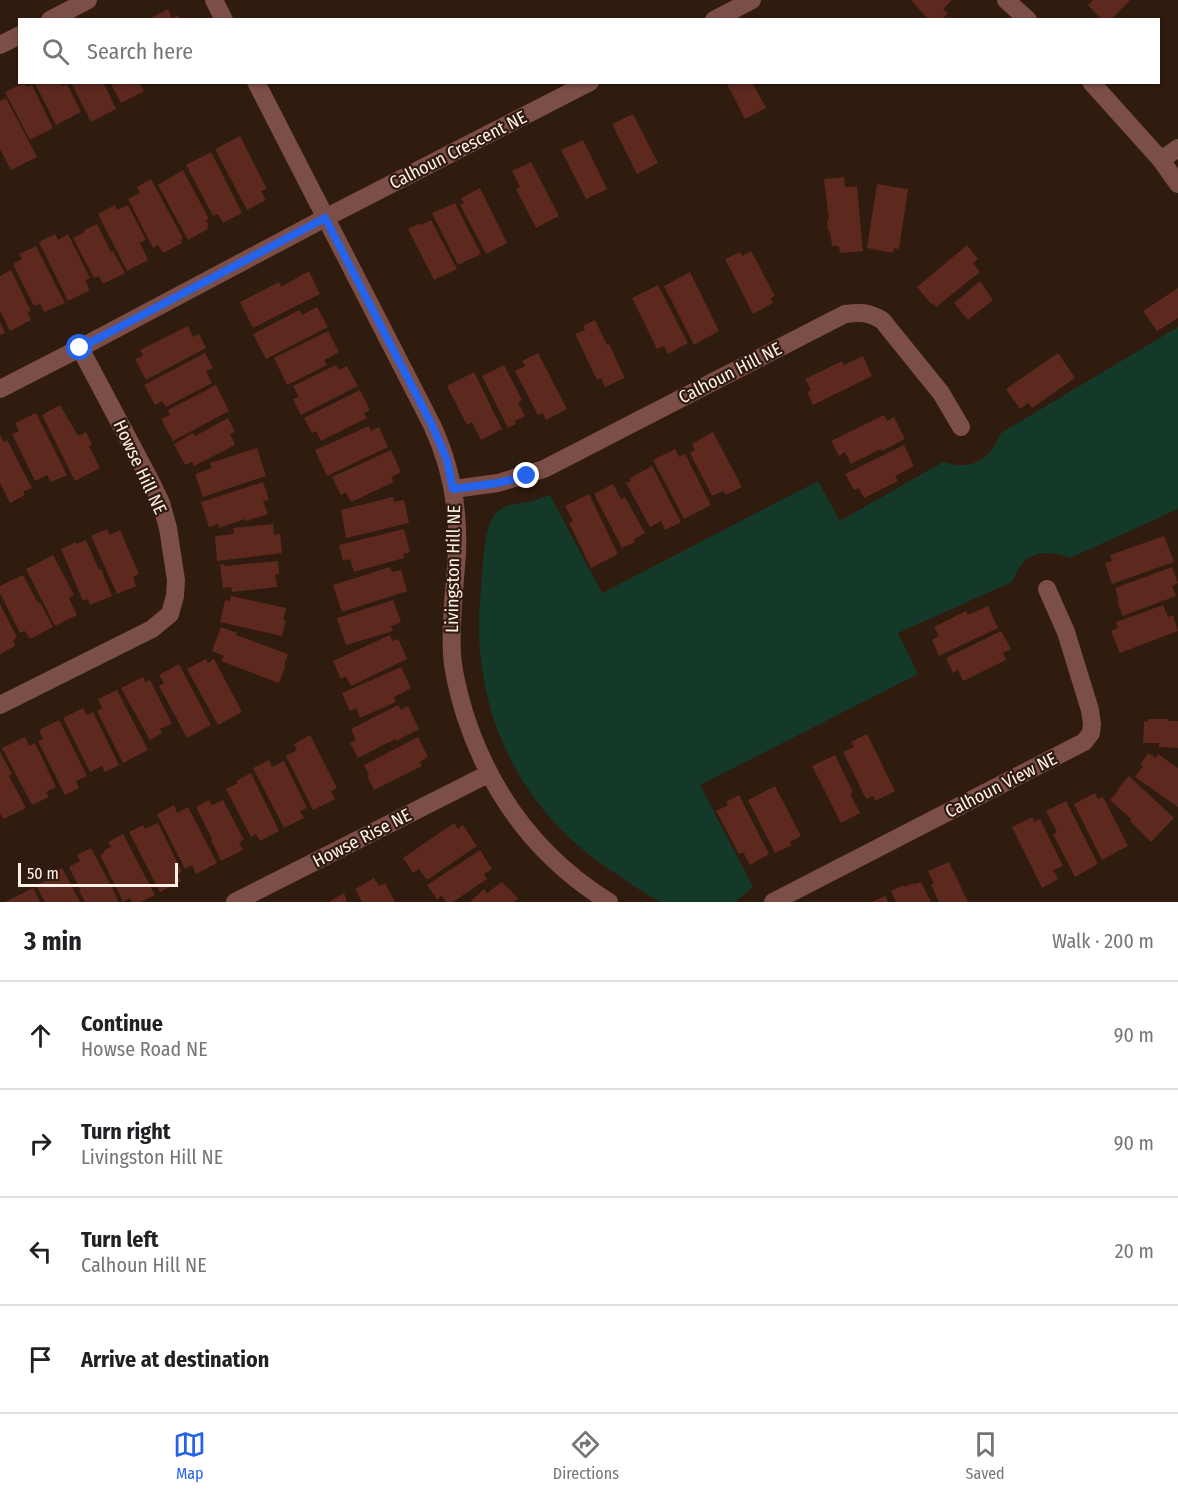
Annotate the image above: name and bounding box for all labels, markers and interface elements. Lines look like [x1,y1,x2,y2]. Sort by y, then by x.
search box [18,18,1160,84]
icon: search [39,35,72,68]
text: Search here [87,38,193,65]
street label: Calhoun Crescent NE [386,106,530,194]
route start [66,334,92,360]
street label: Calhoun Hill NE [675,338,785,408]
street label: Howse Hill NE [109,416,171,518]
route end [513,462,539,488]
street label: Livingston Hill NE [441,505,465,633]
street label: Calhoun View NE [941,747,1061,823]
street label: Howse Rise NE [309,804,415,872]
scale bar [18,860,178,888]
text: 50 m [27,864,59,883]
text: 3 min [24,926,82,957]
text: Walk · 200 m [1052,929,1154,953]
text: Continue [81,1010,163,1037]
icon: ahead [24,1019,57,1052]
text: 90 m [1114,1023,1154,1047]
text: Howse Road NE [81,1037,208,1061]
text: Turn right [81,1118,170,1145]
icon: right [24,1127,57,1160]
text: 90 m [1114,1131,1154,1155]
text: Livingston Hill NE [81,1145,223,1169]
text: Turn left [81,1226,159,1253]
icon: left [24,1235,57,1268]
text: 20 m [1115,1239,1154,1263]
text: Calhoun Hill NE [81,1253,207,1277]
icon: arrive [24,1343,57,1376]
text: Arrive at destination [81,1346,269,1373]
tab: Map [173,1428,206,1483]
tab: Directions [553,1428,619,1483]
tab: Saved [966,1428,1005,1483]

